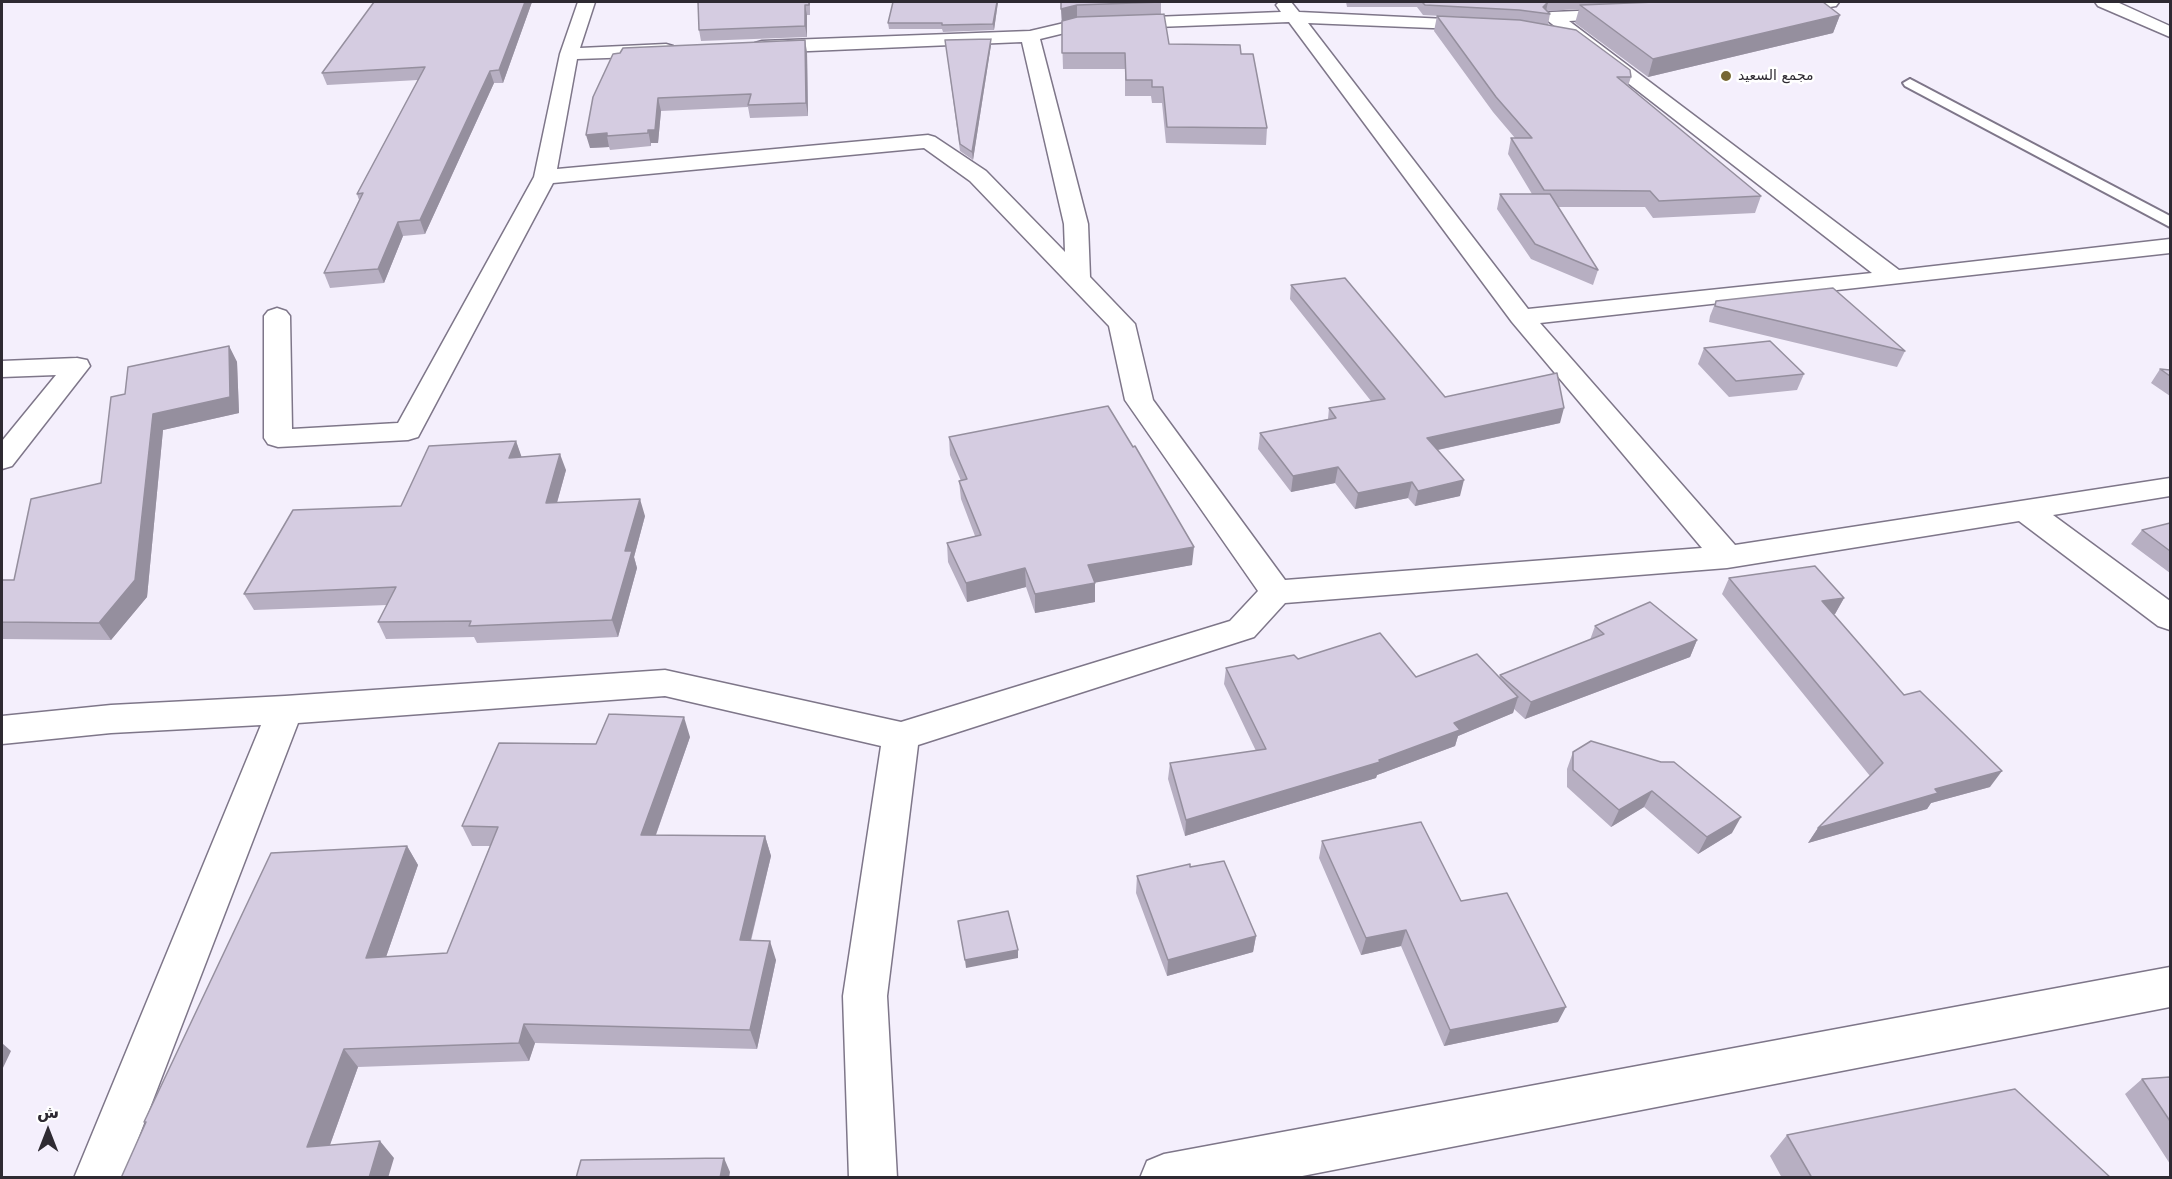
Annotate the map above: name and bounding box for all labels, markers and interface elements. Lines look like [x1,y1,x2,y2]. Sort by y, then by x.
place label: مجمع السعيد [1738,68,1814,84]
marker: مجمع السعيد [1719,69,1733,83]
north arrow [18,1101,78,1161]
text: ش [37,1103,59,1122]

